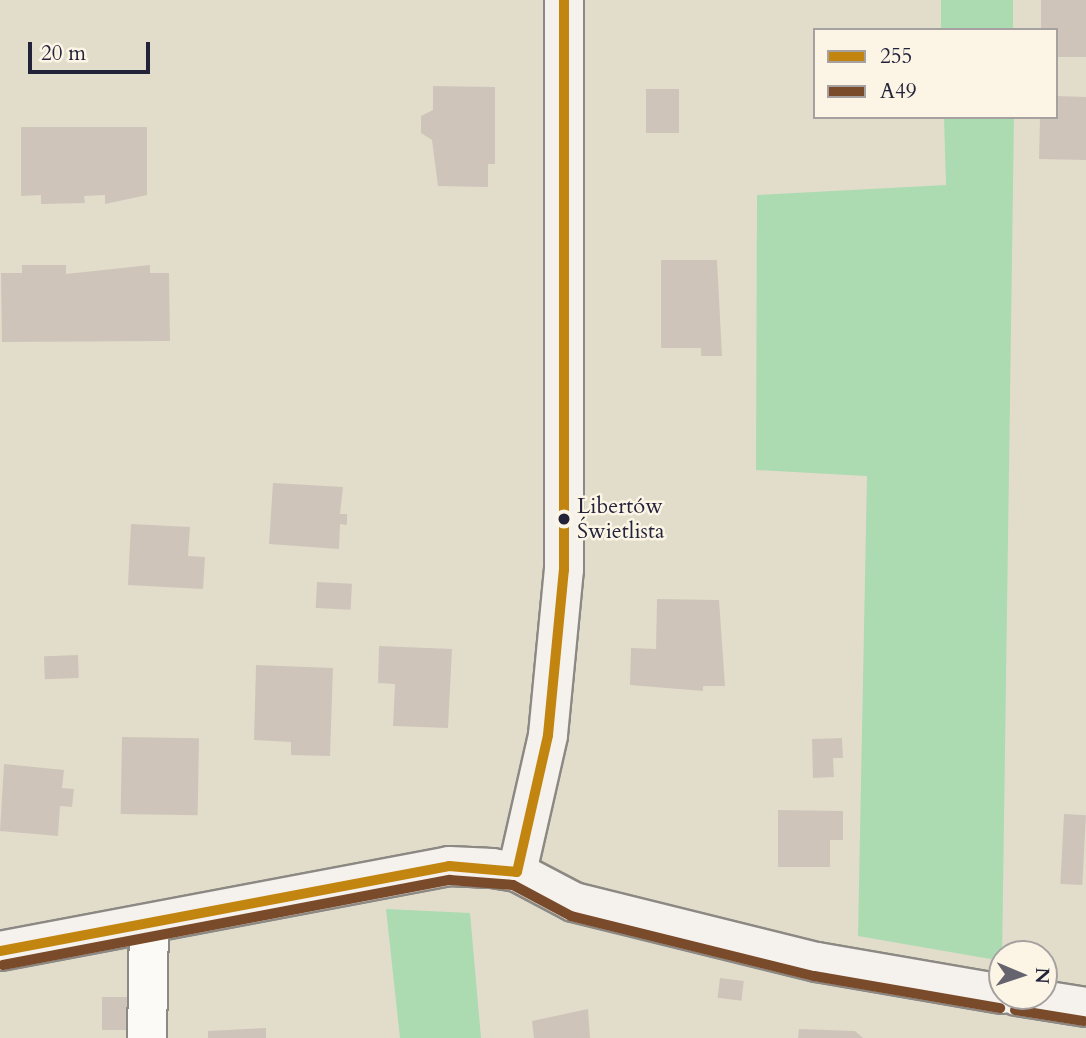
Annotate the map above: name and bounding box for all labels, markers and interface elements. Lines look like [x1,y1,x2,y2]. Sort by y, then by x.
scale bar [32,28,154,72]
legend [813,28,1058,119]
text: 20 m [41,39,86,68]
text: 255 [880,42,912,71]
text: A49 [880,77,916,106]
place label: Libertów Świetlista [577,493,664,544]
marker: Libertów Świetlista [557,512,571,526]
north arrow [988,940,1058,1010]
text: N [1029,967,1055,984]

